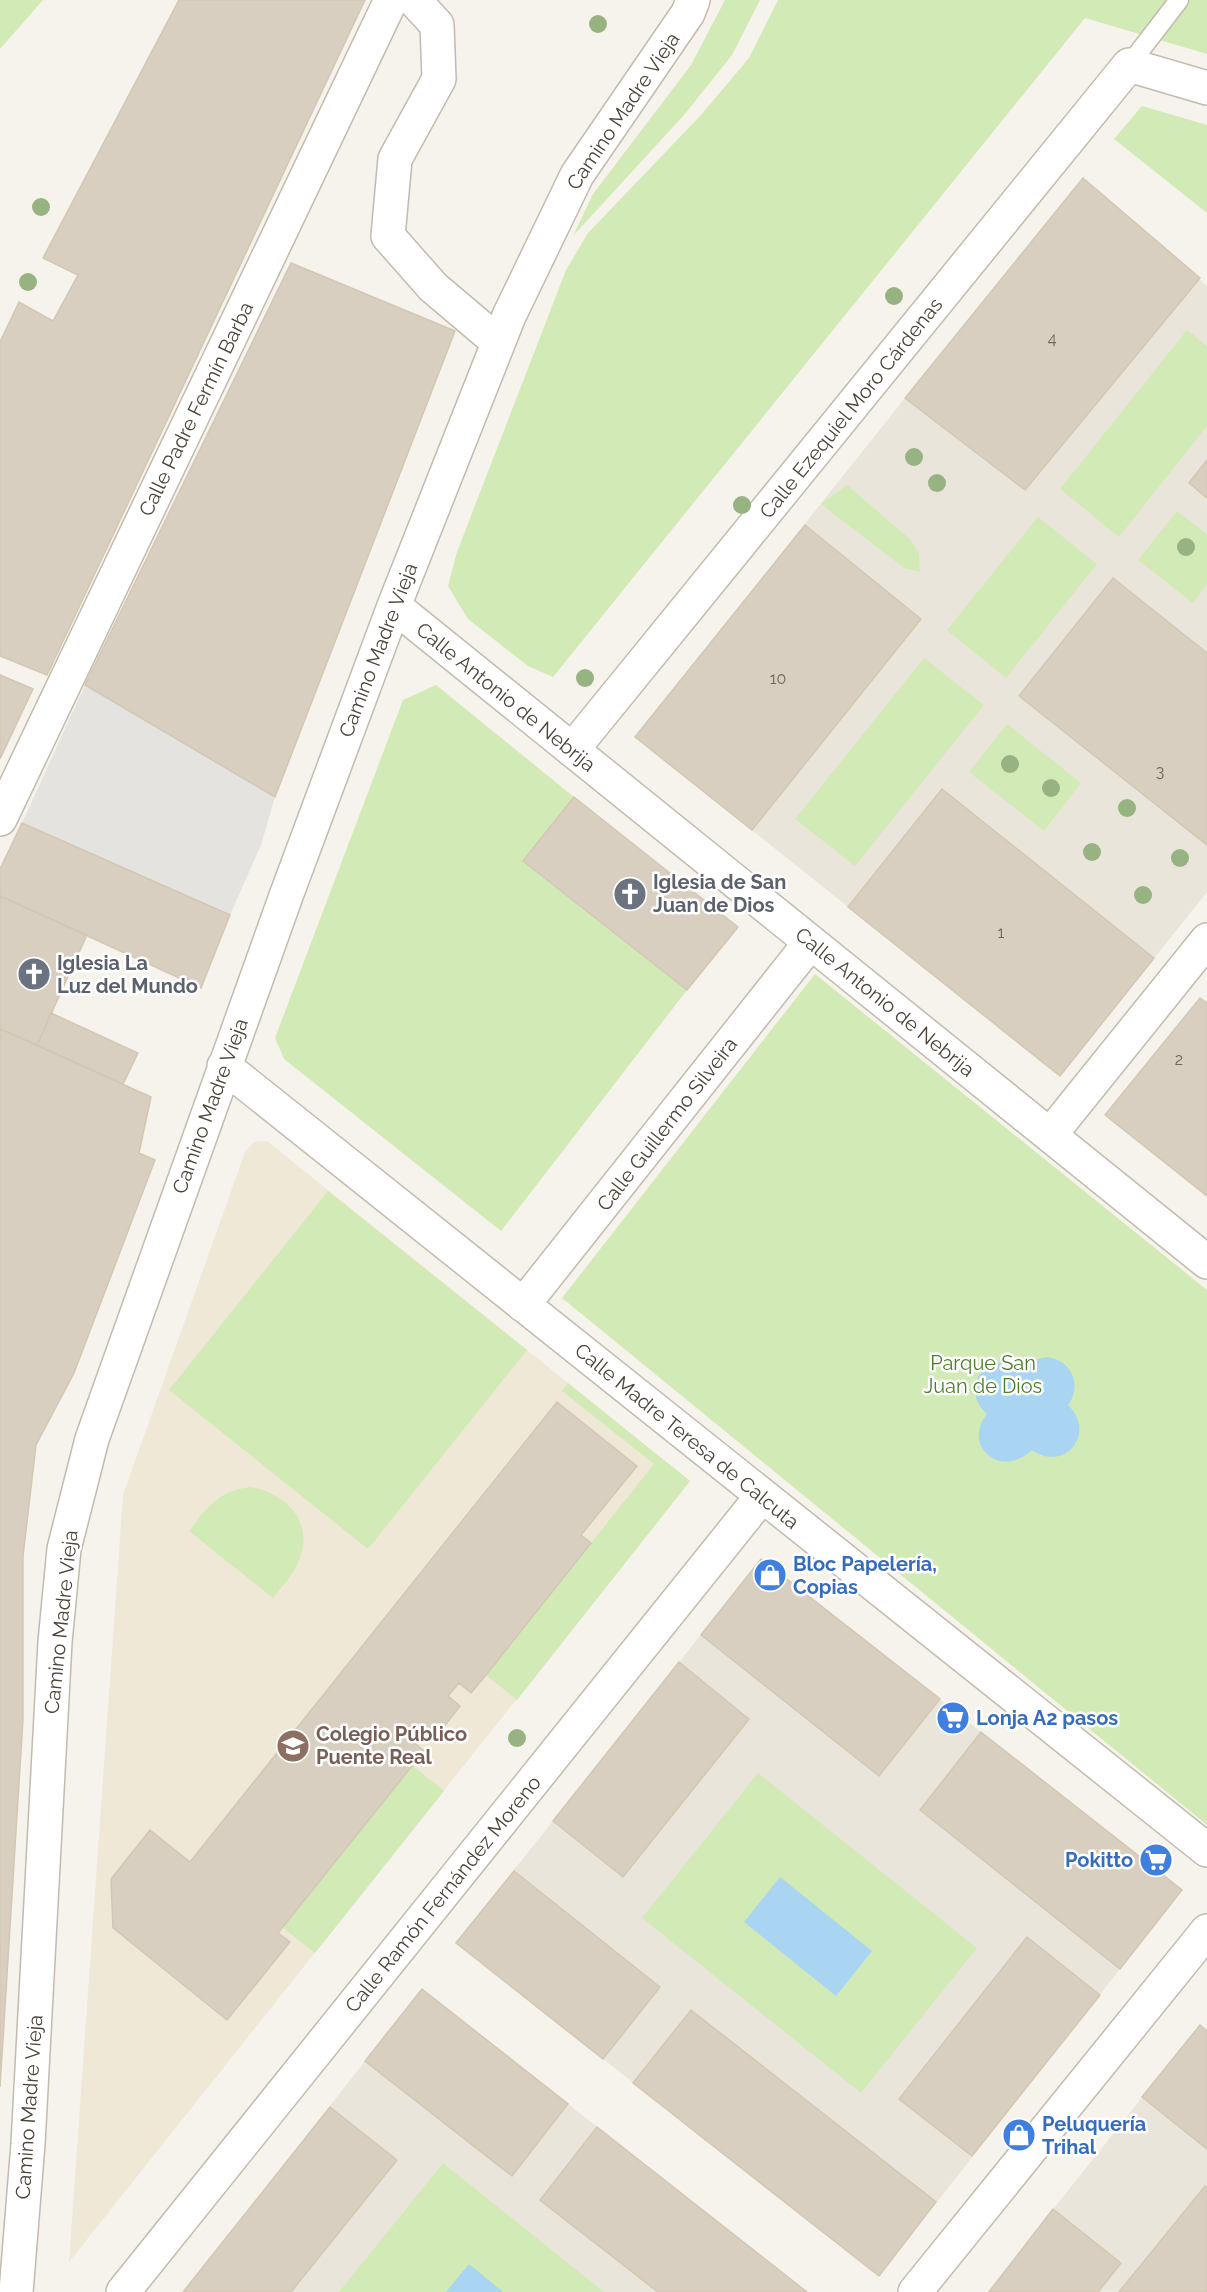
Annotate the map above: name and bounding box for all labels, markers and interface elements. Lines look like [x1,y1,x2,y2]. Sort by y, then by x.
street label: Camino Madre Vieja [561,28,685,194]
street label: Calle Ezequiel Moro Cárdenas [755,293,947,523]
street label: Calle Padre Fermín Barba [134,298,258,520]
house number: 4 [1048,329,1057,348]
street label: Camino Madre Vieja [334,559,422,741]
street label: Calle Antonio de Nebrija [412,617,600,777]
house number: 10 [770,669,786,688]
house number: 3 [1156,762,1164,781]
place label: Iglesia de San Juan de Dios [653,870,786,917]
church icon: Iglesia de San Juan de Dios [612,876,648,912]
street label: Calle Antonio de Nebrija [791,922,979,1082]
house number: 1 [998,923,1005,942]
place label: Iglesia La Luz del Mundo [57,951,198,998]
church icon: Iglesia La Luz del Mundo [16,956,52,992]
street label: Camino Madre Vieja [167,1015,253,1197]
street label: Calle Guillermo Silveira [592,1032,742,1216]
house number: 2 [1175,1050,1183,1069]
street label: Calle Madre Teresa de Calcuta [570,1338,804,1534]
park label: Parque San Juan de Dios [924,1351,1042,1398]
street label: Camino Madre Vieja [39,1529,83,1715]
place label: Bloc Papelería, Copias [793,1552,937,1599]
shop icon: Bloc Papelería, Copias [752,1557,788,1593]
supermarket icon: Lonja A2 pasos [935,1700,971,1736]
place label: Lonja A2 pasos [976,1706,1118,1730]
place label: Colegio Público Puente Real [316,1722,467,1769]
school or university icon: Colegio Público Puente Real [275,1728,311,1764]
street label: Calle Ramón Fernández Moreno [340,1771,546,2017]
supermarket icon: Pokitto [1138,1842,1174,1878]
place label: Pokitto [1065,1848,1133,1872]
street label: Camino Madre Vieja [11,2014,47,2200]
place label: Peluquería Trihal [1042,2112,1146,2159]
shop icon: Peluquería Trihal [1001,2117,1037,2153]

